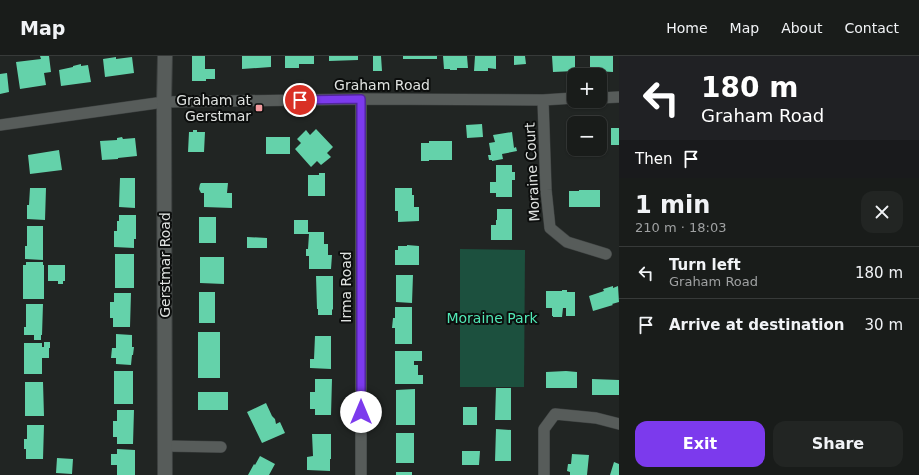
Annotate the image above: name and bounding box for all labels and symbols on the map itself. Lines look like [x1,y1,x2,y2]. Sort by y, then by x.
street label: Graham Road [334,77,430,93]
pin [283,83,317,117]
place label: Graham at Gerstmar [176,92,252,124]
marker: Graham at Gerstmar [254,103,264,113]
street label: Moraine Court [521,122,543,222]
street label: Gerstmar Road [157,212,173,318]
street label: Irma Road [338,251,354,323]
park label: Moraine Park [446,310,538,326]
position arrow [340,391,382,433]

